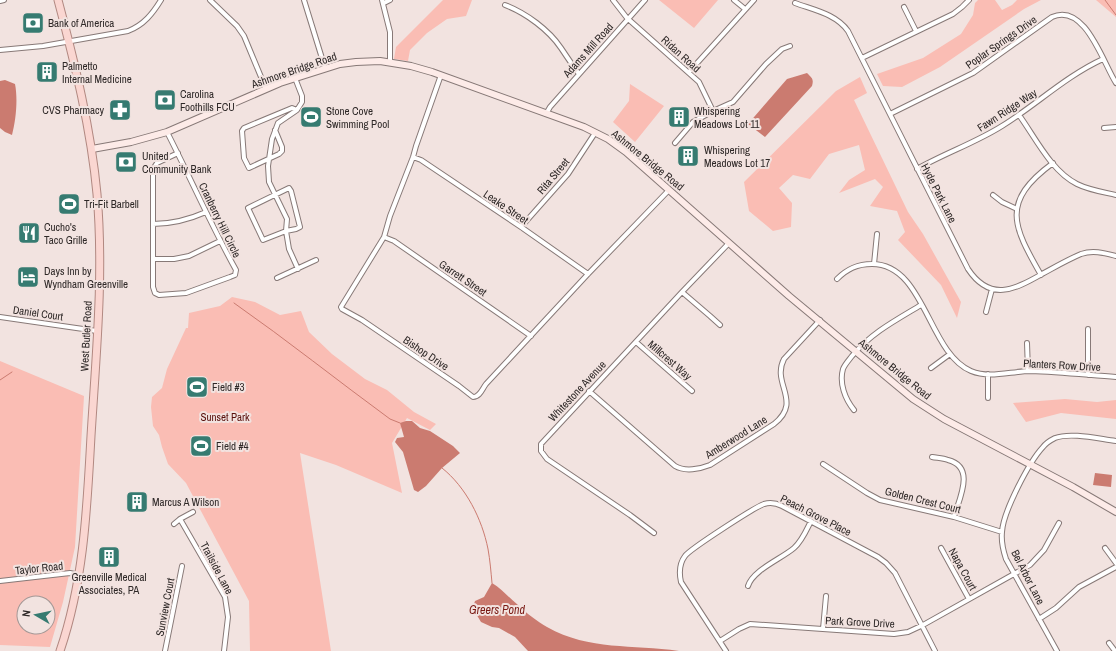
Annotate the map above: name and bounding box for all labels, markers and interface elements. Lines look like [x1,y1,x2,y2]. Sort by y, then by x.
bank icon: Bank of America [20,10,46,36]
street label: Poplar Springs Drive [963,12,1039,72]
place label: Bank of America [48,16,114,30]
street label: Adams Mill Road [559,20,616,81]
street label: Ridan Road [658,33,704,75]
street label: Ashmore Bridge Road [249,49,338,91]
building icon: Palmetto Internal Medicine [34,59,60,85]
place label: Palmetto Internal Medicine [62,59,132,86]
street label: Fawn Ridge Way [974,85,1040,135]
bank icon: Carolina Foothills FCU [152,87,178,113]
place label: Carolina Foothills FCU [180,87,235,114]
pharmacy icon: CVS Pharmacy [107,97,133,123]
place label: CVS Pharmacy [42,103,104,117]
sports icon: Stone Cove Swimming Pool [298,104,324,130]
place label: Stone Cove Swimming Pool [326,104,389,131]
building icon: Whispering Meadows Lot 11 [666,104,692,130]
place label: Whispering Meadows Lot 11 [694,104,760,131]
street label: Ashmore Bridge Road [608,126,687,194]
building icon: Whispering Meadows Lot 17 [675,143,701,169]
place label: Whispering Meadows Lot 17 [704,143,770,170]
bank icon: United Community Bank [113,149,139,175]
place label: United Community Bank [142,149,212,176]
street label: Rita Street [534,155,573,197]
street label: Hyde Park Lane [918,161,960,225]
street label: Cranberry Hill Circle [196,180,244,260]
street label: Leake Street [481,187,532,227]
sports icon: Tri-Fit Barbell [56,191,82,217]
place label: Tri-Fit Barbell [84,197,139,211]
restaurant icon: Cucho's Taco Grille [16,220,42,246]
place label: Cucho's Taco Grille [44,220,87,247]
street label: Garrett Street [436,257,490,299]
hotel icon: Days Inn by Wyndham Greenville [15,264,41,290]
place label: Days Inn by Wyndham Greenville [44,264,128,291]
street label: West Butler Road [77,300,95,372]
street label: Daniel Court [12,303,65,324]
street label: Bishop Drive [400,333,452,373]
street label: Ashmore Bridge Road [855,335,934,403]
street label: Millcrest Way [645,337,695,383]
street label: Planters Row Drive [1023,356,1101,374]
street label: Whitestone Avenue [545,358,609,424]
sports icon: Field #3 [184,374,210,400]
place label: Field #3 [212,380,245,394]
park label: Sunset Park [200,410,250,424]
street label: Amberwood Lane [701,412,770,462]
sports icon: Field #4 [188,433,214,459]
place label: Field #4 [216,439,249,453]
street label: Golden Crest Court [884,484,963,516]
building icon: Marcus A Wilson [124,489,150,515]
street label: Peach Grove Place [778,491,854,539]
place label: Marcus A Wilson [152,495,219,509]
street label: Trailside Lane [197,539,237,597]
building icon: Greenville Medical Associates, PA [96,544,122,570]
street label: Napa Court [946,545,981,593]
street label: Bel Arbor Lane [1008,547,1048,607]
street label: Taylor Road [14,559,64,577]
place label: Greenville Medical Associates, PA [71,570,147,597]
street label: Sunview Court [152,576,178,637]
north arrow [16,595,56,635]
water label: Greers Pond [469,602,525,618]
text: N [19,609,34,618]
street label: Park Grove Drive [825,613,895,631]

